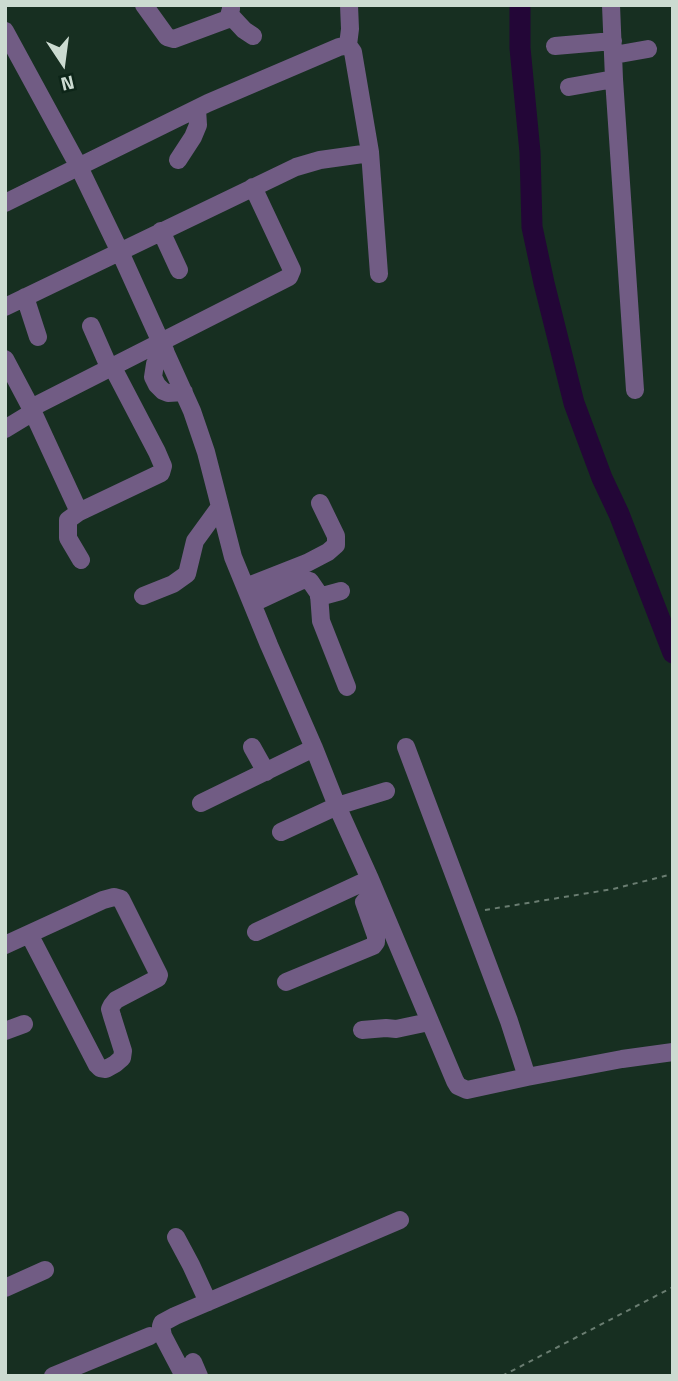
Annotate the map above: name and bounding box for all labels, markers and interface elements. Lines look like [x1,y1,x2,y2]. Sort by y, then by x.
north arrow [28,28,98,98]
text: N [58,68,78,100]

